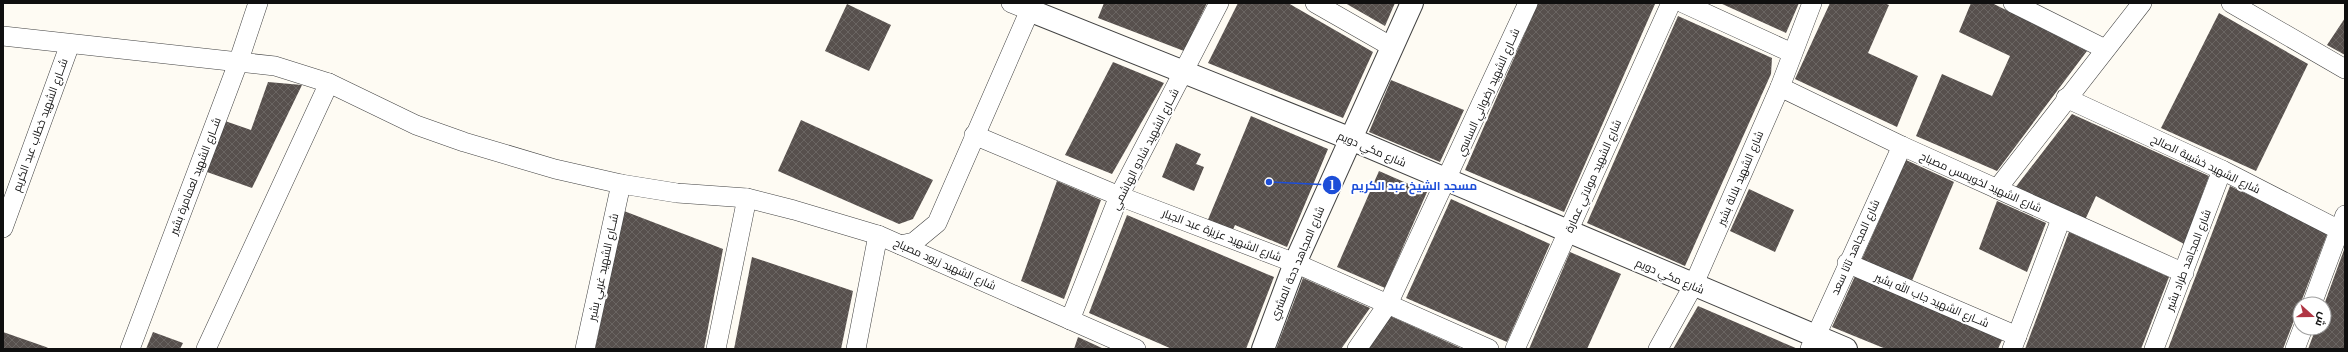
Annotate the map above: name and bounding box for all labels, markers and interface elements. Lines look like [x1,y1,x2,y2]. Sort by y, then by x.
street label: شــارع الشهيد رضواني الساسي [1453,26,1524,159]
street label: شــارع الشهيد خطاب عبد الكريم [9,56,72,194]
street label: شــارع الشهيد شادو الهاشمي [1108,86,1184,213]
street label: شــارع الشهيد لعمامرة بشير [166,115,225,238]
street label: شارع الشهيد مولاتي عمارة [1562,117,1626,236]
street label: شارع مكي دويم [1335,128,1408,172]
street label: شارع الشهيد بلالة بشير [1713,129,1767,229]
street label: شارع الشهيد خشيبة الصالح [2149,132,2263,197]
street label: شارع الشهيد لخويمس مصباح [1917,149,2044,216]
callout: مسجد الشيخ عبد الكريم [1322,173,1485,197]
text: 1 [1329,178,1335,193]
text: مسجد الشيخ عبد الكريم [1351,178,1477,195]
street label: شارع المجاهد تاتا سعد [1828,197,1883,297]
street label: شارع المجاهد دحة المشري [1267,204,1329,323]
street label: شارع الشهيد عزيزة عبد الجبار [1159,205,1284,265]
street label: شارع المجاهد طراد بشير [2162,207,2215,314]
street label: شــارع الشهيد غربي بشير [585,212,623,323]
street label: شارع الشهيد زيود مصباح [891,235,998,294]
street label: شارع مكي دويم [1633,255,1706,299]
street label: شــارع الشهيد جاب الله بشير [1871,268,1992,331]
north arrow [2292,296,2332,336]
text: ش [2312,310,2330,329]

